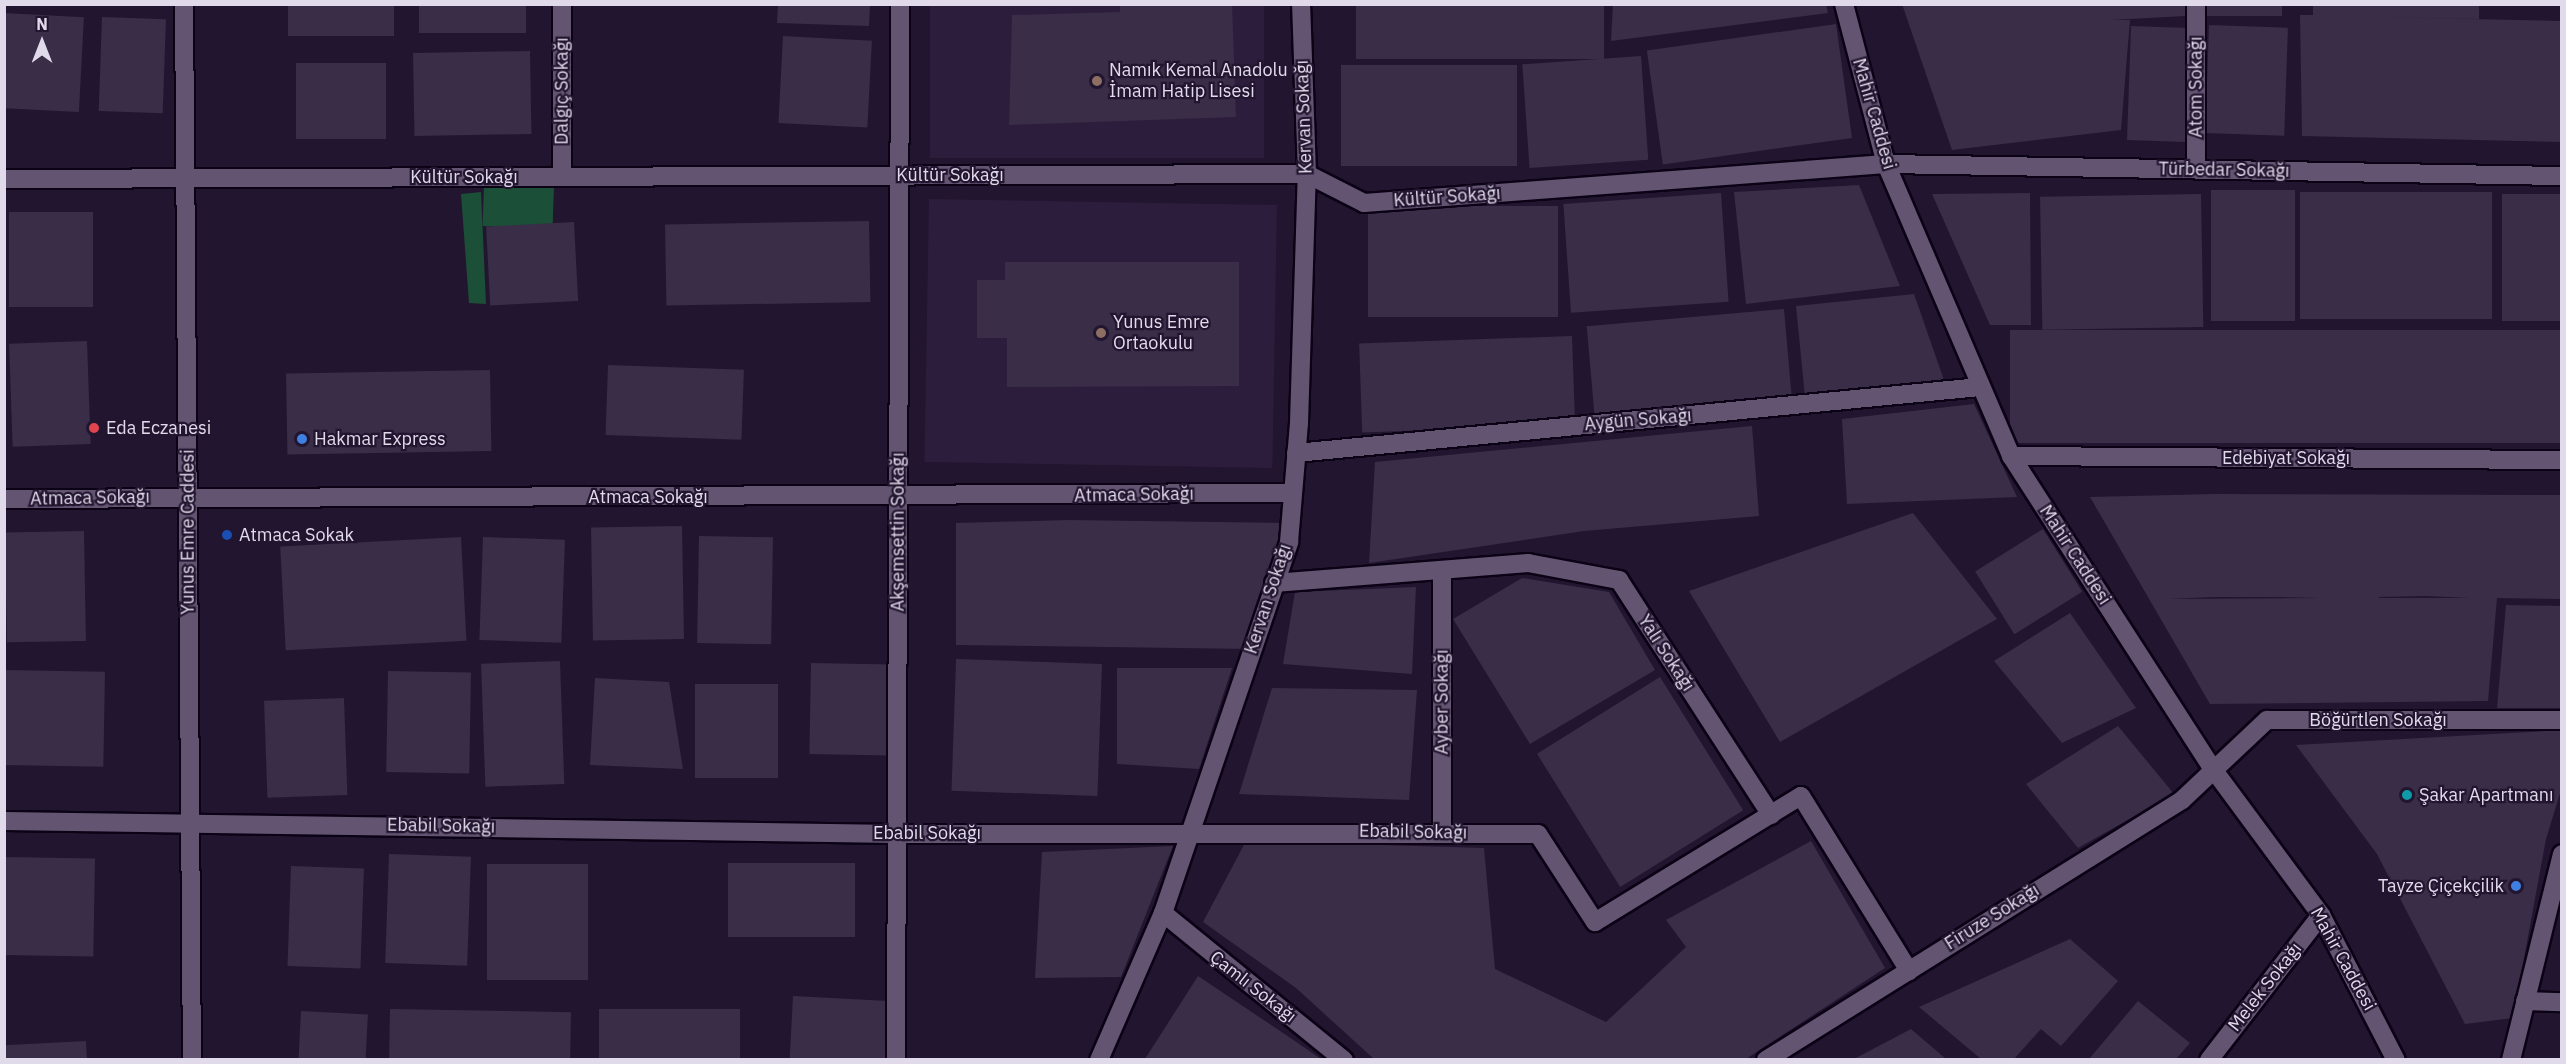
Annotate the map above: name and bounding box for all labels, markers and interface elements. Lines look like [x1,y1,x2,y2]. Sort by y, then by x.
north arrow [12,12,72,72]
text: N [36,14,48,34]
street label: Atom Sokağı [2185,36,2207,138]
street label: Dalgıç Sokağı [551,37,573,145]
street label: Mahir Caddesi [1848,56,1900,172]
place label: Namık Kemal Anadolu İmam Hatip Lisesi [1109,60,1288,103]
street label: Kervan Sokağı [1291,60,1317,174]
marker: Namık Kemal Anadolu İmam Hatip Lisesi [1090,74,1104,88]
street label: Türbedar Sokağı [2158,158,2290,182]
street label: Kültür Sokağı [896,164,1004,186]
street label: Kültür Sokağı [410,166,518,188]
street label: Kültür Sokağı [1393,182,1501,212]
place label: Yunus Emre Ortaokulu [1113,312,1209,354]
marker: Yunus Emre Ortaokulu [1094,326,1108,340]
street label: Aygün Sokağı [1584,405,1692,435]
place label: Eda Eczanesi [106,417,211,439]
marker: Eda Eczanesi [87,421,101,435]
place label: Hakmar Express [314,428,446,450]
marker: Hakmar Express [295,432,309,446]
street label: Edebiyat Sokağı [2222,447,2350,469]
street label: Yunus Emre Caddesi [177,449,199,615]
street label: Akşemsettin Sokağı [887,453,909,611]
street label: Atmaca Sokağı [1074,483,1194,507]
street label: Atmaca Sokağı [30,486,150,510]
street label: Atmaca Sokağı [588,486,708,508]
street label: Mahir Caddesi [2035,501,2115,609]
place label: Atmaca Sokak [239,524,354,546]
marker: Atmaca Sokak [220,528,234,542]
street label: Kervan Sokağı [1240,541,1296,657]
street label: Yalı Sokağı [1633,611,1699,695]
street label: Ayber Sokağı [1431,649,1453,755]
street label: Böğürtlen Sokağı [2309,709,2447,731]
place label: Şakar Apartmanı [2419,784,2554,806]
marker: Şakar Apartmanı [2400,788,2414,802]
street label: Ebabil Sokağı [387,814,495,838]
street label: Ebabil Sokağı [1359,820,1467,844]
street label: Ebabil Sokağı [873,822,981,844]
place label: Tayze Çiçekçilik [2378,875,2504,897]
street label: Firuze Sokağı [1941,879,2043,955]
marker: Tayze Çiçekçilik [2509,879,2523,893]
street label: Mahir Caddesi [2306,904,2380,1014]
street label: Melek Sokağı [2224,938,2306,1036]
street label: Çamlı Sokağı [1205,947,1301,1027]

